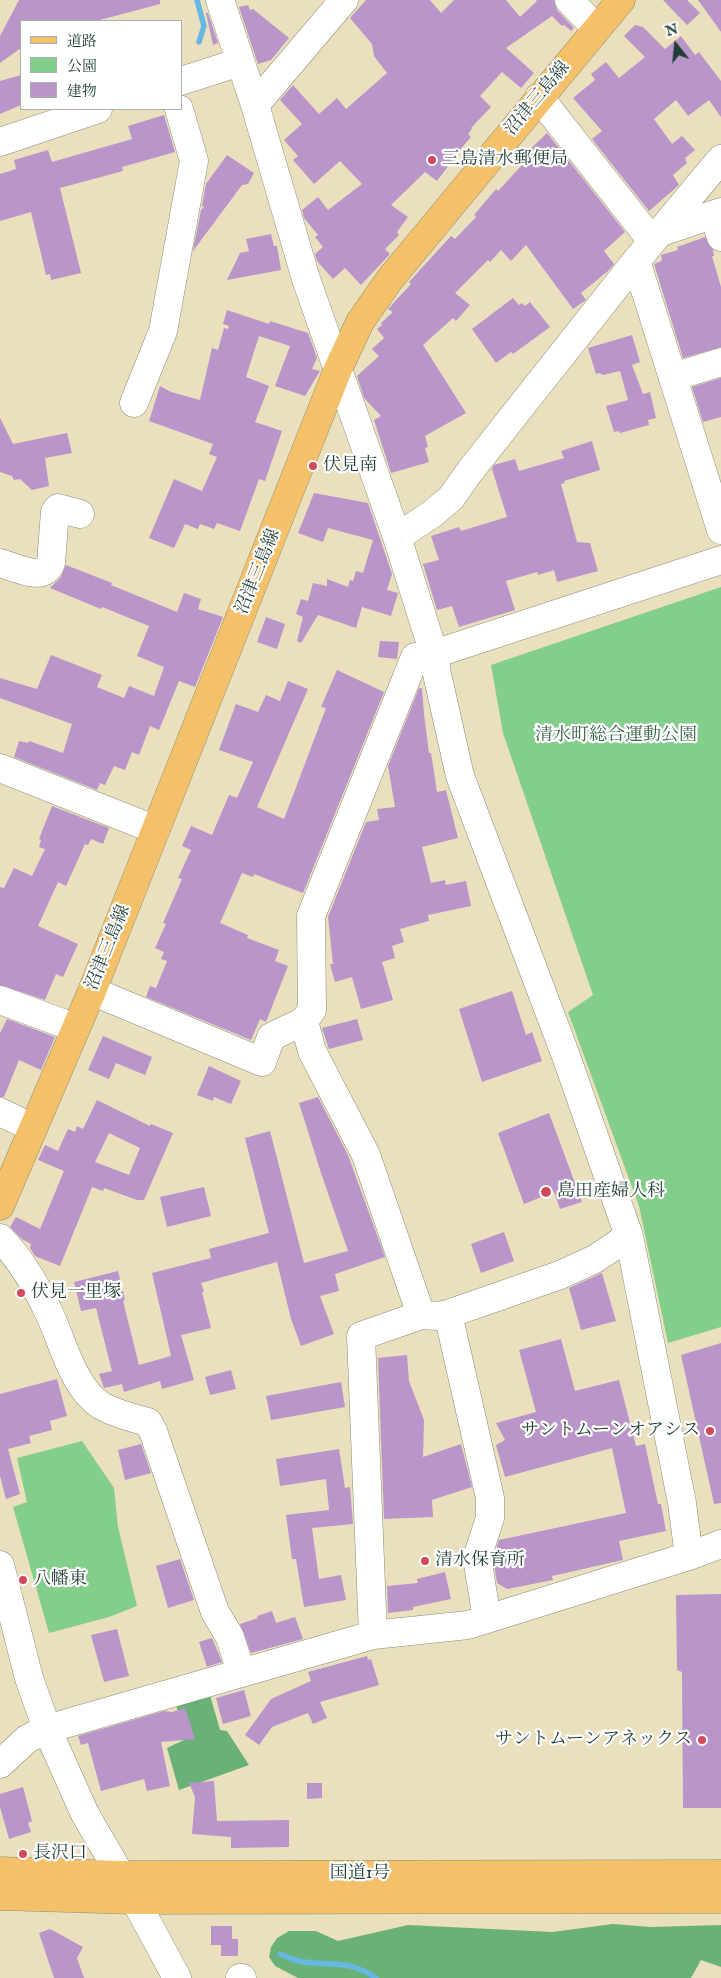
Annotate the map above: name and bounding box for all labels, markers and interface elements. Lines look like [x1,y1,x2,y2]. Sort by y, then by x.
legend [20,20,182,110]
north arrow [651,20,701,70]
text: N [664,20,680,41]
text: 道路 [67,32,97,51]
text: 公園 [67,57,97,76]
street label: 沼津三島線 [501,58,575,140]
text: 建物 [67,82,97,101]
place label: 三島清水郵便局 [442,149,568,171]
marker: 三島清水郵便局 [426,154,438,166]
place label: 伏見南 [323,455,377,477]
marker: 伏見南 [307,460,319,472]
street label: 沼津三島線 [232,526,286,618]
park label: 清水町総合運動公園 [535,725,697,747]
street label: 沼津三島線 [82,902,136,994]
place label: 島田産婦人科 [557,1181,665,1203]
marker: 島田産婦人科 [539,1185,553,1199]
place label: 伏見一里塚 [31,1282,121,1304]
marker: 伏見一里塚 [15,1287,27,1299]
place label: サントムーンオアシス [521,1420,700,1442]
marker: サントムーンオアシス [704,1425,716,1437]
place label: 清水保育所 [435,1550,525,1572]
marker: 清水保育所 [419,1555,431,1567]
place label: 八幡東 [33,1569,87,1591]
marker: 八幡東 [17,1574,29,1586]
place label: サントムーンアネックス [495,1729,692,1751]
marker: サントムーンアネックス [696,1734,708,1746]
place label: 長沢口 [33,1843,87,1865]
marker: 長沢口 [17,1848,29,1860]
street label: 国道1号 [330,1863,390,1885]

